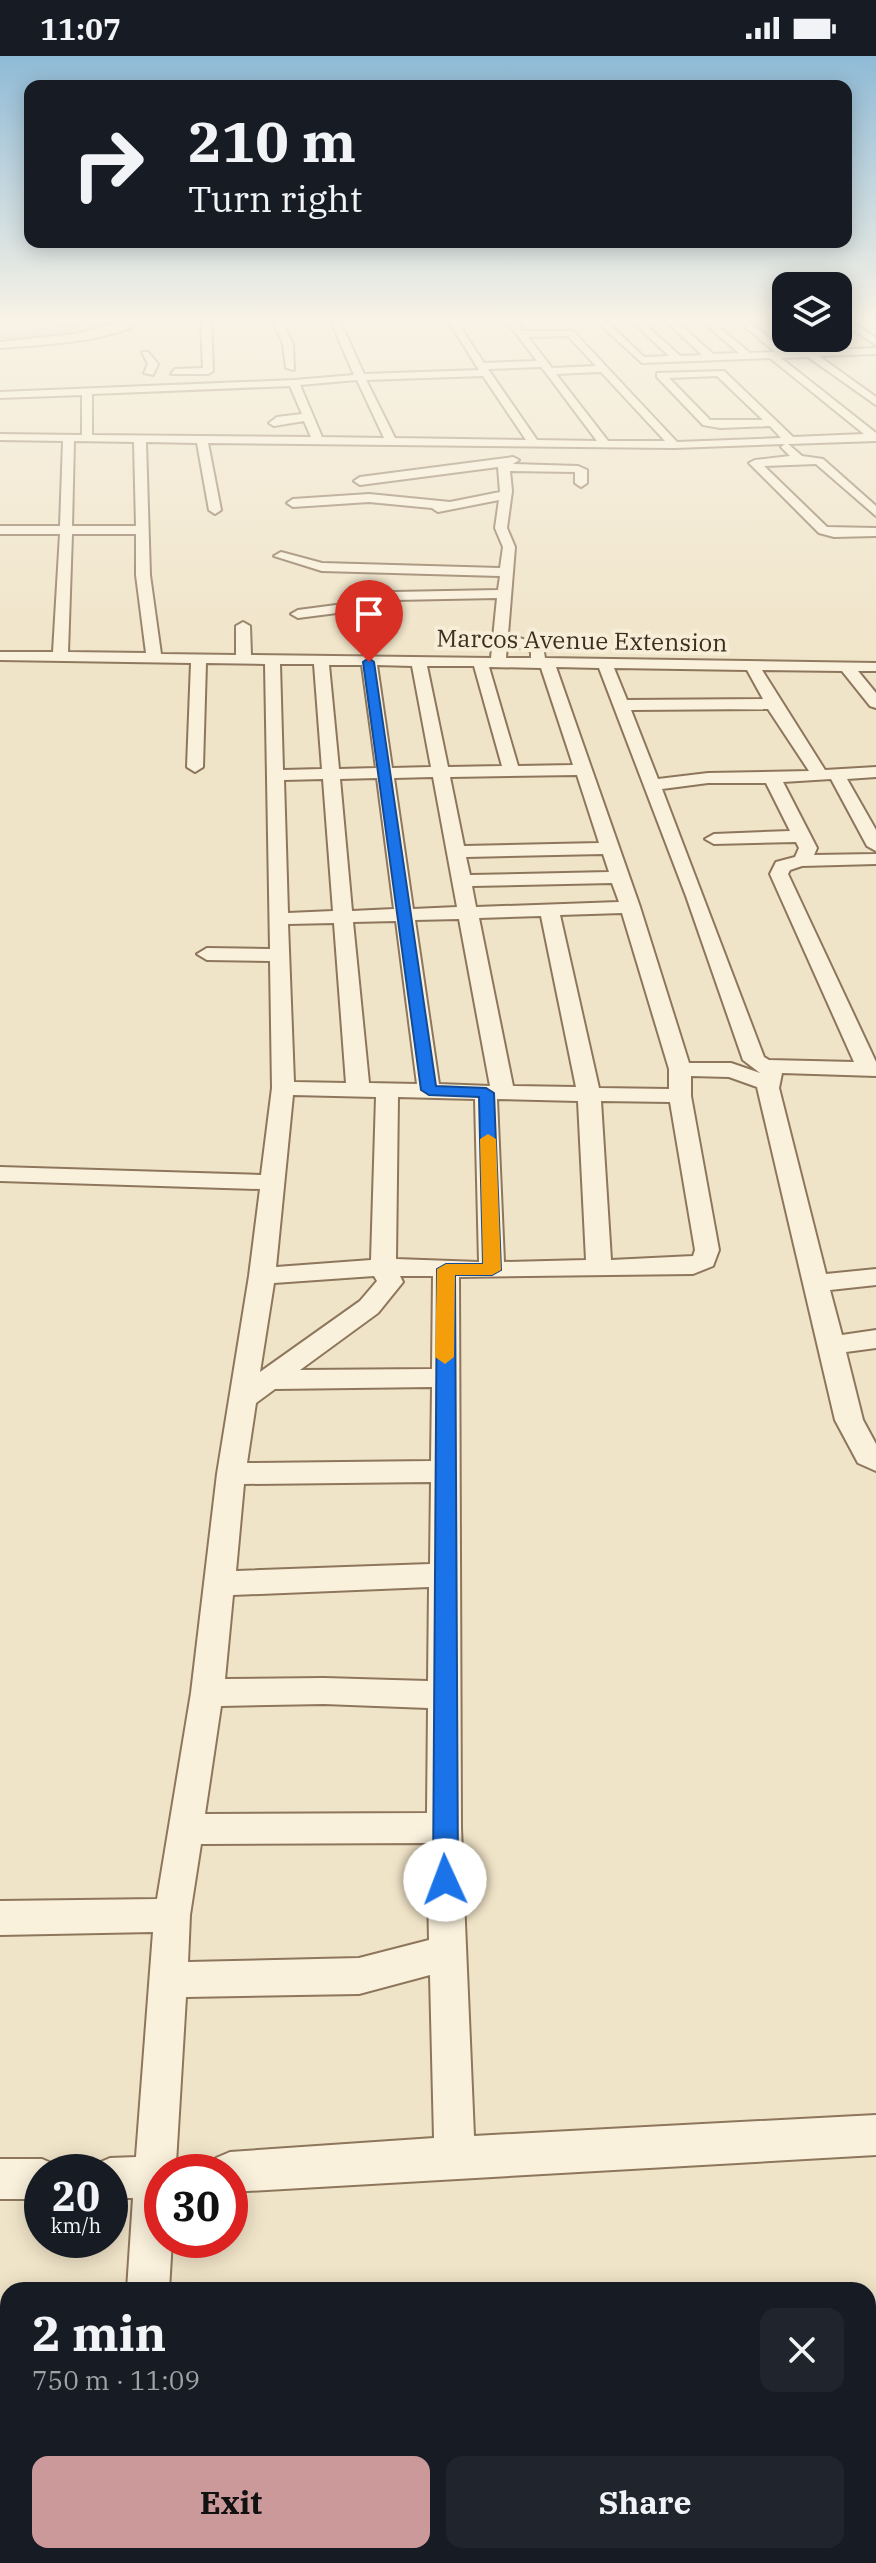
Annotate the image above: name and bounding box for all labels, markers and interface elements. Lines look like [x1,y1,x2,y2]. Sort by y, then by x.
text: 11:07 [40,9,121,48]
text: 210 m [188,105,356,177]
icon: right [56,112,160,216]
text: Turn right [188,175,362,222]
map controls [772,272,852,352]
button: layers [772,272,852,352]
pin [335,580,403,662]
icon: arrive [347,592,391,636]
street label: Marcos Avenue Extension [436,621,728,659]
position arrow [403,1838,487,1922]
speed limit sign: 30 [144,2154,248,2258]
text: 20 [52,2170,100,2222]
text: km/h [51,2212,101,2239]
text: 2 min [32,2302,166,2364]
button: close [760,2308,844,2392]
text: 750 m · 11:09 [32,2363,200,2397]
button: Exit [32,2456,430,2548]
button: Share [446,2456,844,2548]

